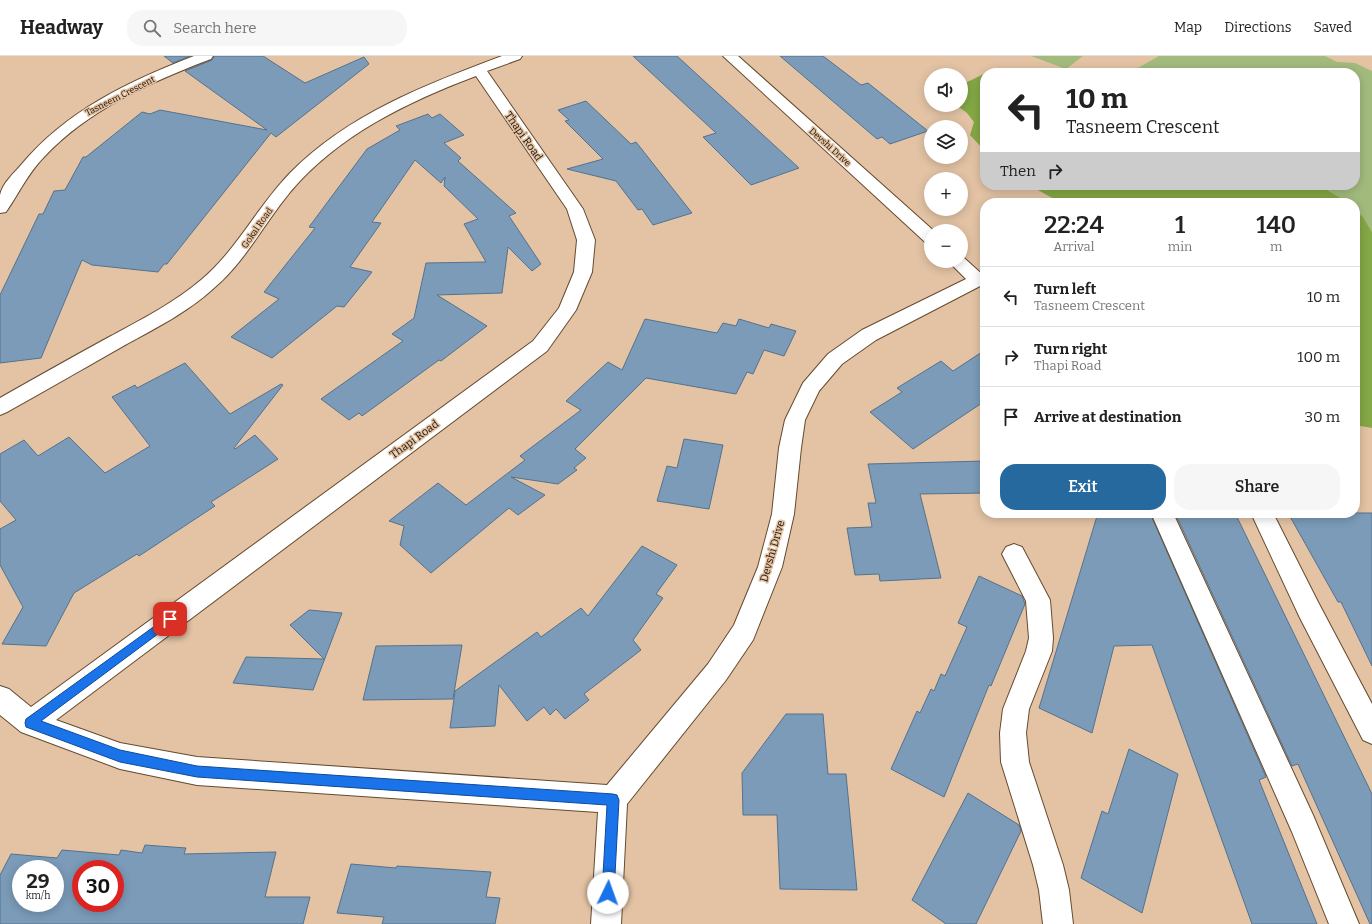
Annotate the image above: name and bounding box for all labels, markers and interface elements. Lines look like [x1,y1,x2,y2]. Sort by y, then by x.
search box [127,10,407,46]
text: Headway [20,16,103,39]
icon: search [141,17,163,39]
text: Search here [173,19,256,37]
text: Map [1174,19,1202,36]
text: Directions [1224,19,1292,36]
text: Saved [1314,19,1352,36]
map controls [924,68,968,268]
button: sound [924,68,968,112]
street label: Tasneem Crescent [84,74,157,118]
text: 10 m [1066,82,1128,115]
icon: left [1000,84,1052,136]
street label: Thapi Road [502,109,546,164]
text: Tasneem Crescent [1066,116,1220,138]
button: layers [924,120,968,164]
street label: Devshi Drive [807,126,853,168]
icon: right [1044,160,1066,182]
text: Then [1000,162,1036,180]
button: + [924,172,968,216]
street label: Gokal Road [239,205,275,250]
text: 22:24 [1044,211,1104,239]
text: 1 [1175,211,1185,239]
text: 140 [1256,211,1296,239]
button: − [924,224,968,268]
text: Arrival [1053,239,1094,254]
text: min [1168,239,1192,254]
text: m [1270,239,1282,254]
text: Turn left [1034,280,1096,298]
icon: left [1000,286,1022,308]
text: 10 m [1307,288,1340,306]
text: Tasneem Crescent [1034,298,1145,313]
text: Turn right [1034,340,1107,358]
icon: right [1000,346,1022,368]
text: 100 m [1297,348,1340,366]
text: Thapi Road [1034,358,1101,373]
icon: arrive [1000,406,1022,428]
text: Arrive at destination [1034,408,1181,426]
text: 30 m [1305,408,1340,426]
street label: Thapi Road [387,417,442,461]
button: Exit [1000,464,1166,510]
button: Share [1174,464,1340,510]
street label: Devshi Drive [757,519,788,584]
pin [153,602,187,636]
icon: arrive [159,608,181,630]
speed limit sign: 30 [72,860,124,912]
text: 29 [26,869,50,893]
position arrow [587,872,629,914]
text: km/h [26,890,50,902]

